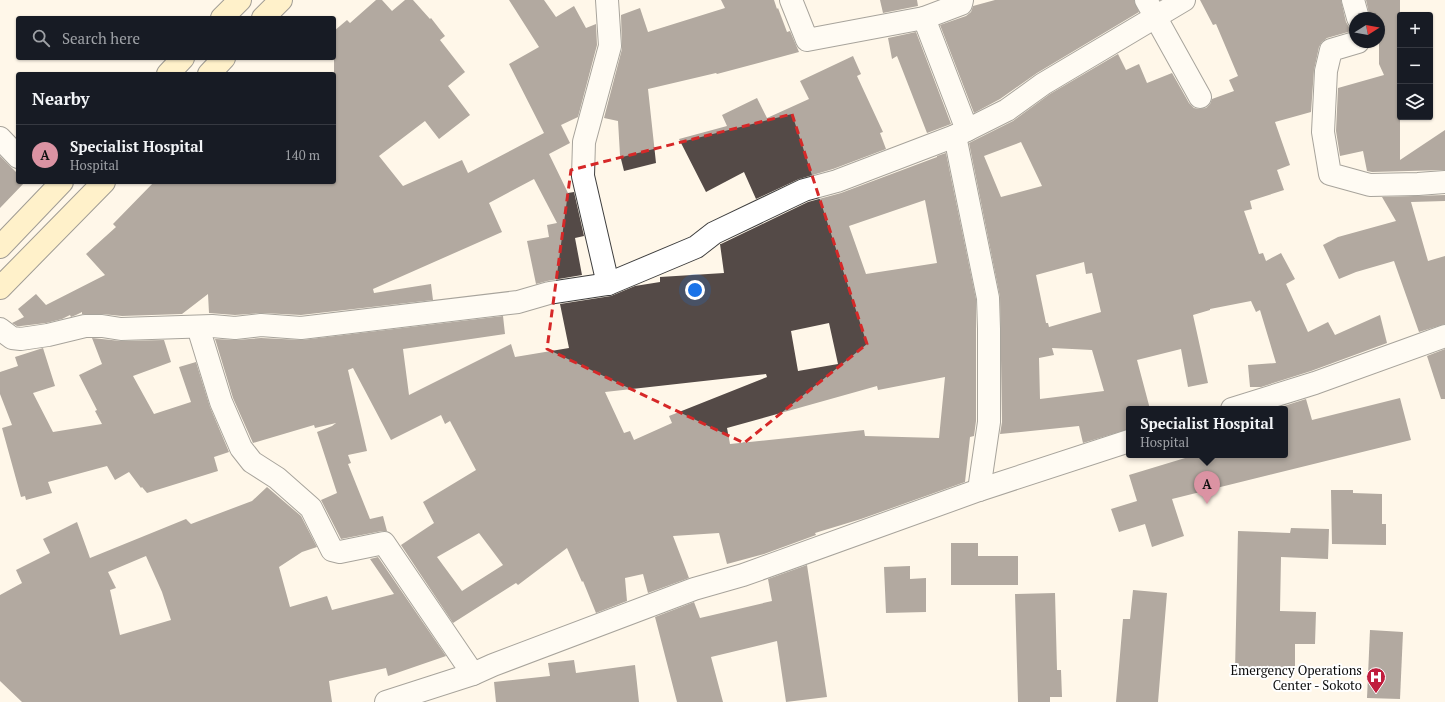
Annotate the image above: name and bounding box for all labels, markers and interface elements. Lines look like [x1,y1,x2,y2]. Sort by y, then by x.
north arrow [1349,12,1385,48]
map controls [1397,12,1433,120]
button: + [1397,12,1433,48]
search box [16,16,336,60]
icon: search [30,27,52,49]
text: Search here [62,28,140,48]
button: − [1397,48,1433,84]
button: layers [1397,84,1433,120]
text: Nearby [32,87,90,110]
text: Specialist Hospital [70,136,204,156]
text: A [40,146,50,164]
text: 140 m [285,146,320,164]
text: Hospital [70,156,119,174]
your location [685,280,705,300]
popup [1126,406,1288,458]
text: Specialist Hospital [1140,413,1274,433]
text: Hospital [1140,433,1189,451]
pin: A [1194,471,1220,504]
place label: Emergency Operations Center - Sokoto [1230,661,1362,694]
hospital icon: Emergency Operations Center - Sokoto [1365,666,1387,694]

